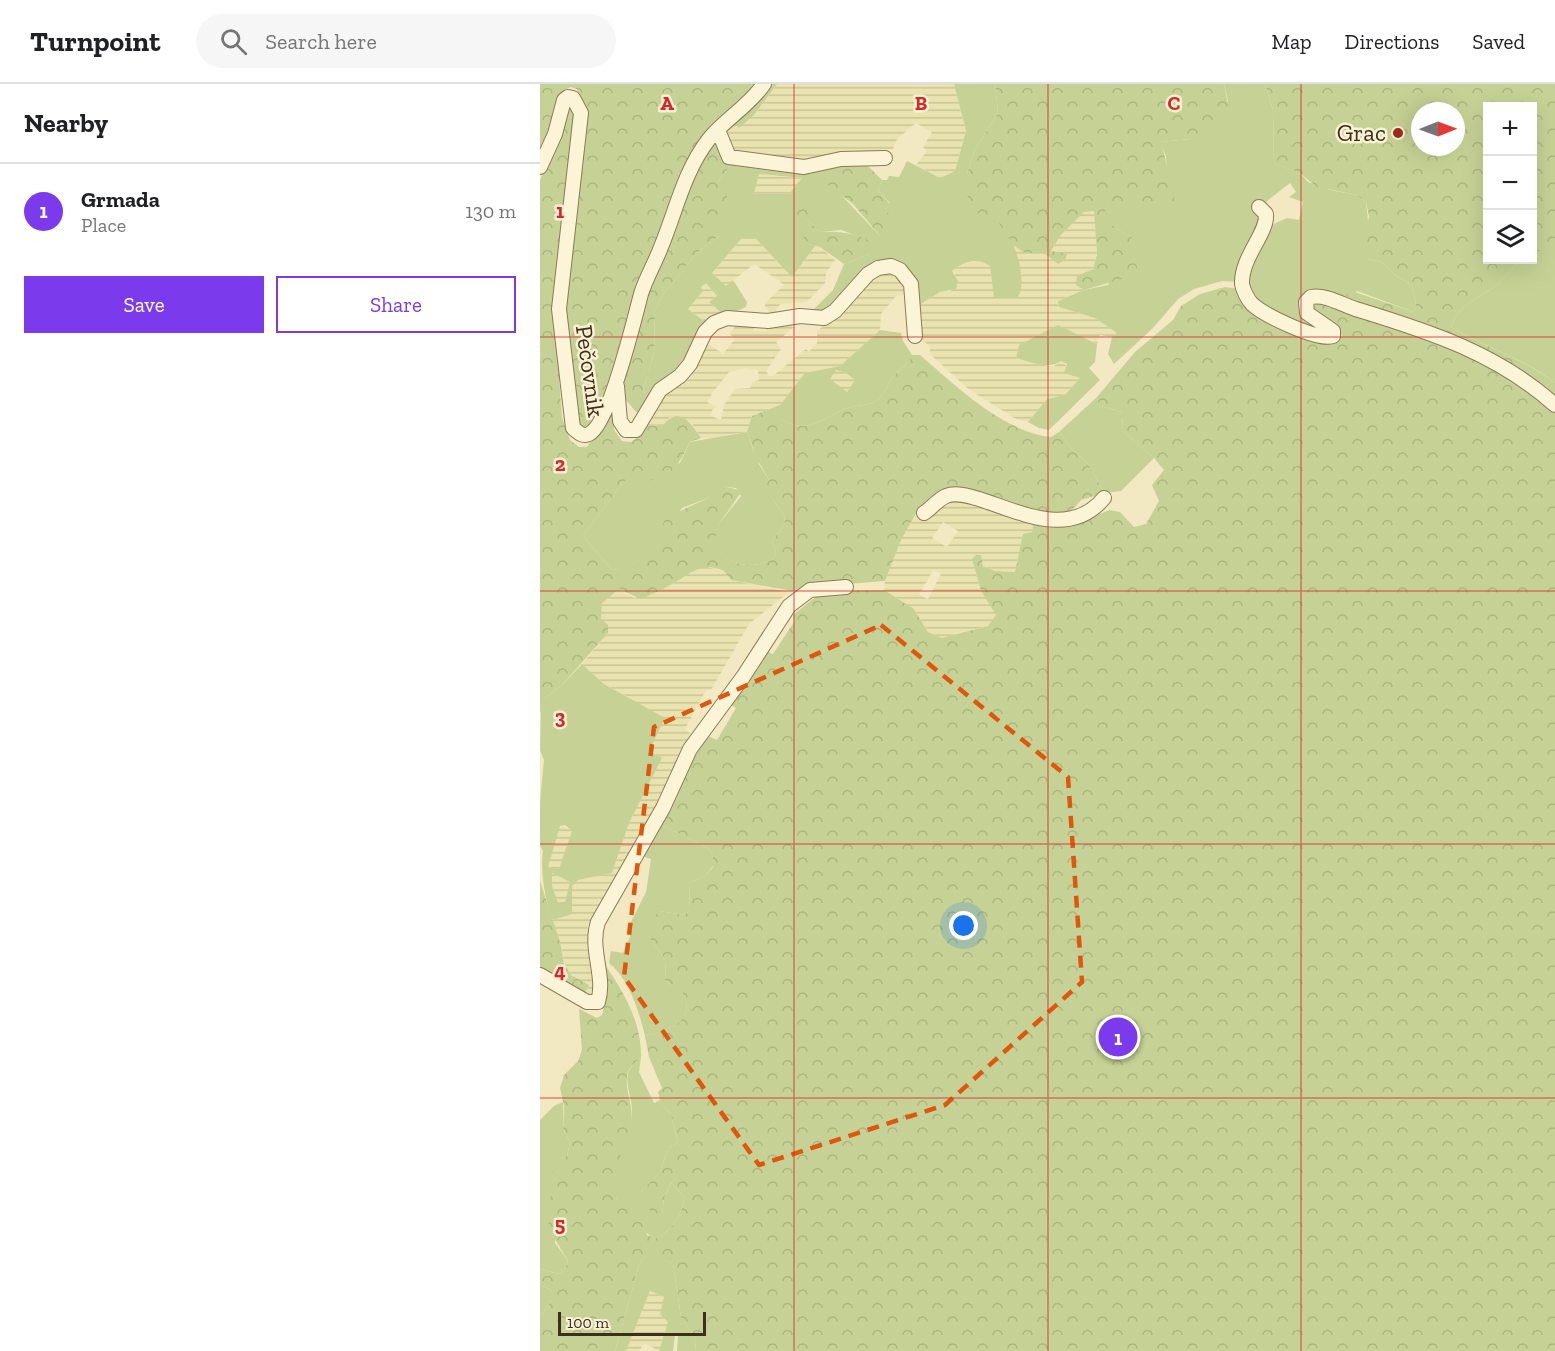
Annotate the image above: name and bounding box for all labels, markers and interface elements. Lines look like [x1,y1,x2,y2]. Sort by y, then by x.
search box [196,14,616,68]
text: Turnpoint [30,25,160,58]
icon: search [217,25,250,58]
text: Search here [265,28,377,55]
text: Map [1272,29,1312,54]
text: Directions [1345,29,1439,54]
text: Saved [1472,29,1525,54]
text: A [660,91,674,115]
text: B [915,91,927,115]
text: C [1168,91,1181,115]
north arrow [1411,102,1465,156]
map controls [1483,102,1537,264]
button: + [1483,102,1537,156]
text: Nearby [24,107,108,139]
place label: Grac [1337,118,1386,147]
marker: Grac [1391,126,1405,140]
button: − [1483,156,1537,210]
text: Grmada [81,186,160,213]
text: 1 [39,199,48,223]
text: 130 m [465,199,516,223]
text: 1 [556,199,564,223]
button: layers [1483,210,1537,264]
text: Place [81,213,126,237]
button: Save [24,276,264,333]
button: Share [276,276,516,333]
street label: Pečovnik [570,323,611,419]
text: 2 [555,452,566,476]
text: 3 [555,705,566,729]
your location [949,911,978,940]
text: 4 [554,959,566,983]
pin: 1 [1098,1014,1138,1060]
text: 5 [555,1212,565,1236]
scale bar [558,1309,706,1336]
text: 100 m [567,1313,609,1332]

